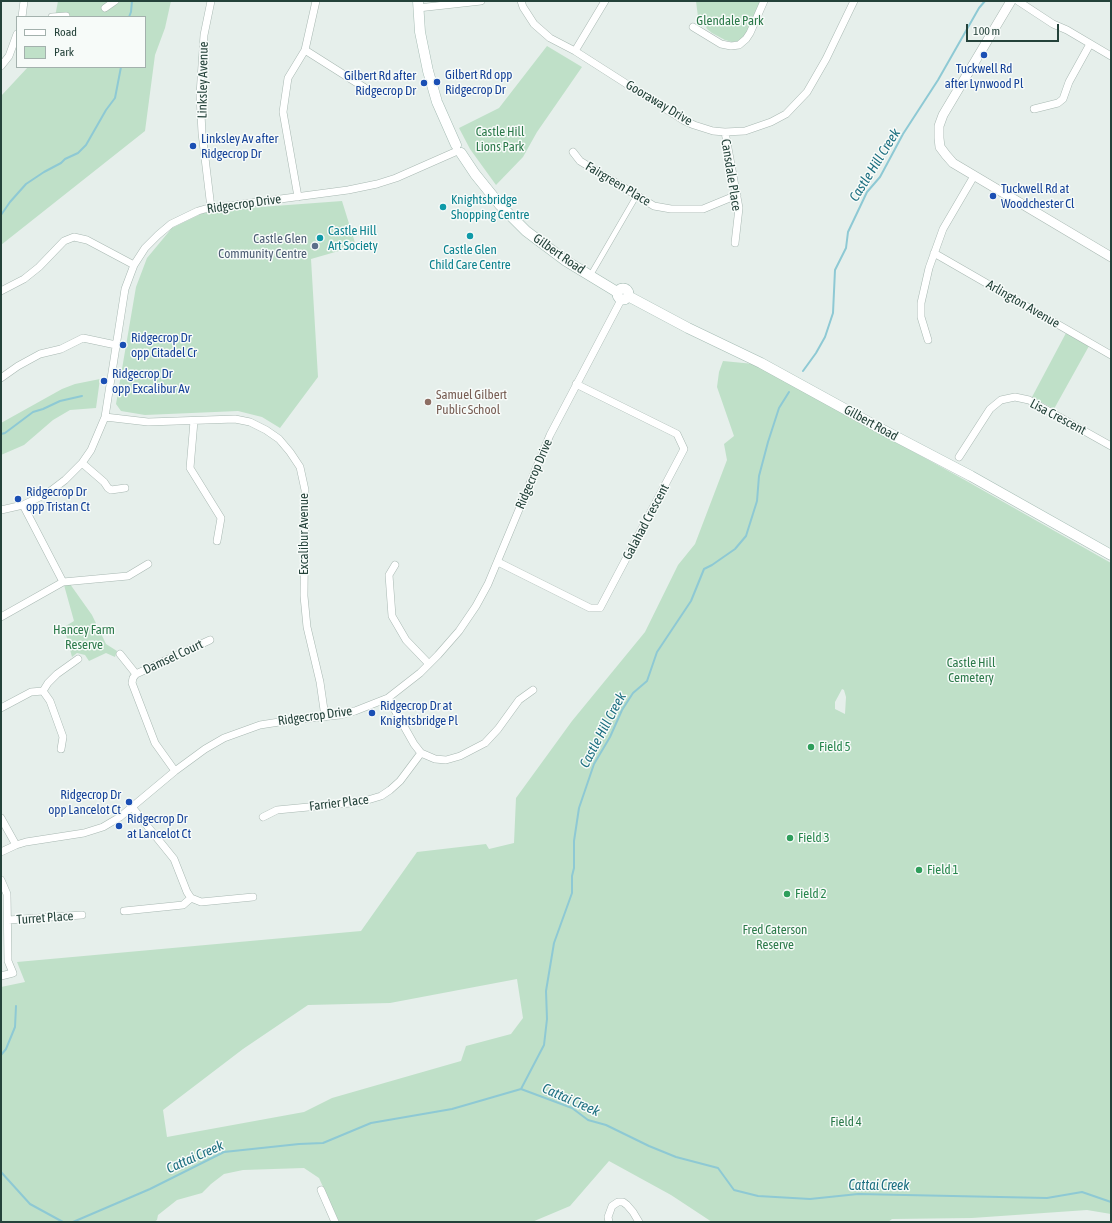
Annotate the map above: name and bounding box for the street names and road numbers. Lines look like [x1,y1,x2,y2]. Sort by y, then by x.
street label: Linksley Avenue [195,41,211,119]
street label: Gooraway Drive [623,77,695,129]
street label: Cansdale Place [718,138,744,212]
street label: Fairgreen Place [583,158,653,210]
street label: Ridgecrop Drive [206,191,282,217]
street label: Gilbert Road [530,231,588,277]
street label: Arlington Avenue [983,277,1063,331]
street label: Lisa Crescent [1027,396,1089,438]
street label: Gilbert Road [841,402,901,444]
street label: Ridgecrop Drive [512,437,556,511]
street label: Galahad Crescent [619,481,673,563]
street label: Excalibur Avenue [296,493,312,575]
street label: Damsel Court [141,636,205,678]
street label: Ridgecrop Drive [277,703,353,729]
street label: Farrier Place [308,792,370,814]
street label: Turret Place [16,908,74,928]

